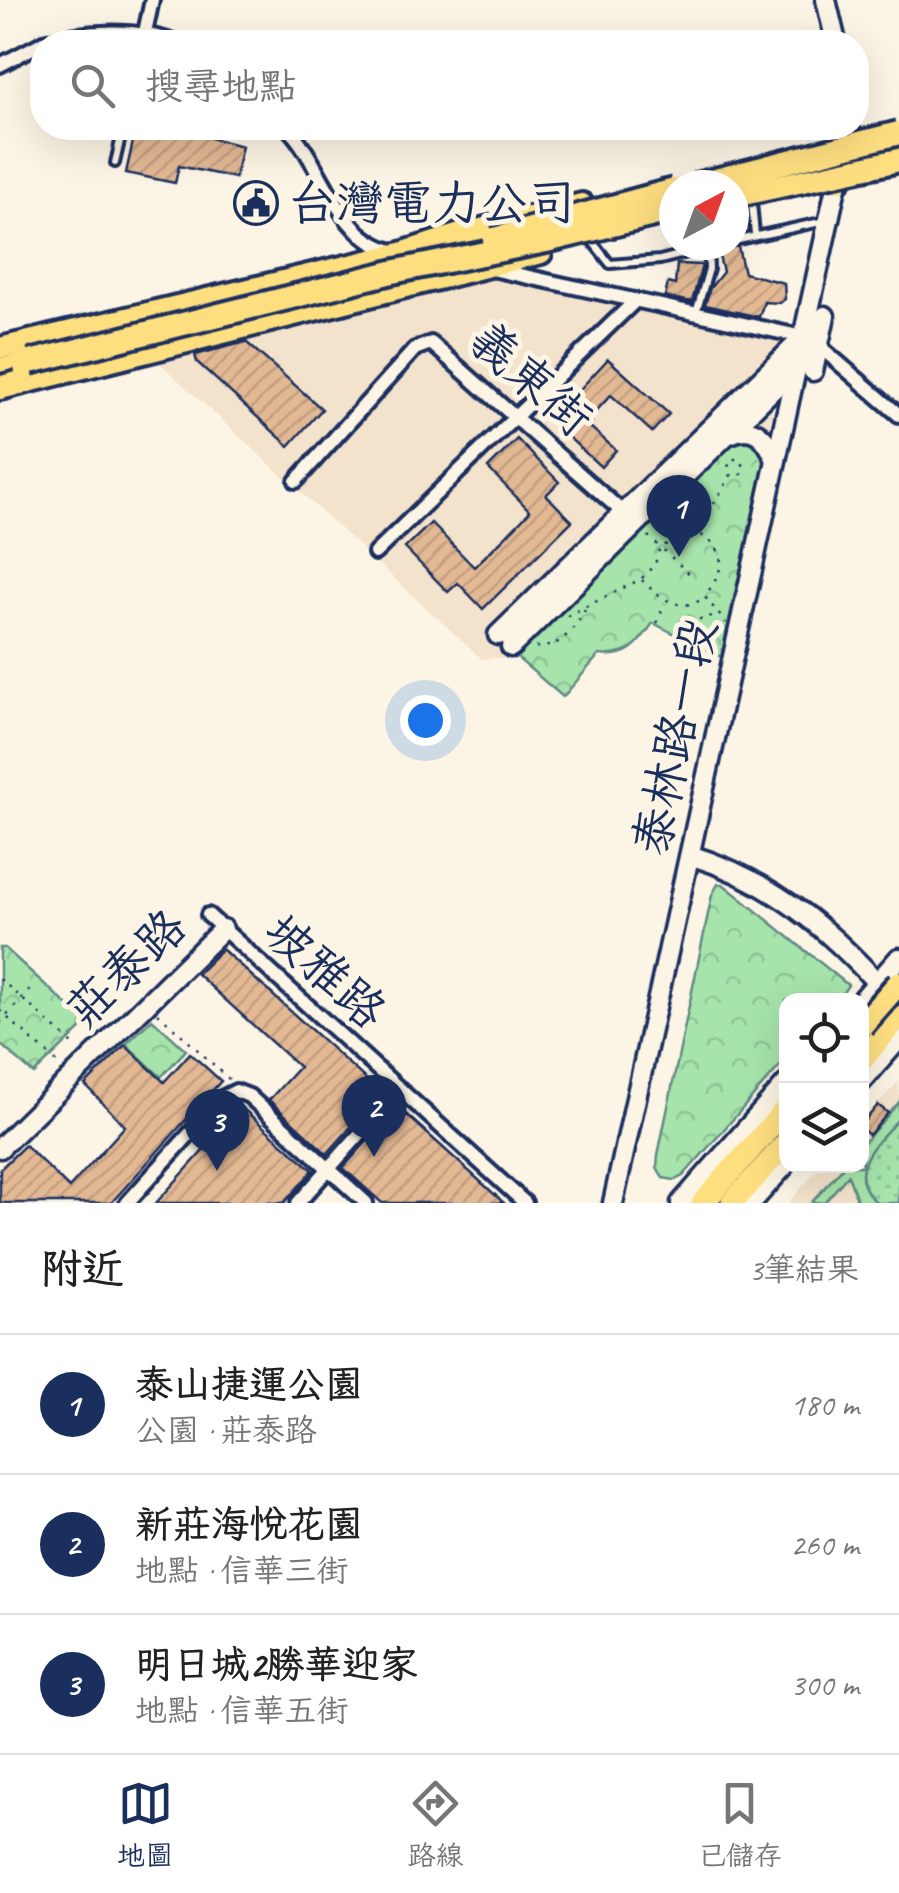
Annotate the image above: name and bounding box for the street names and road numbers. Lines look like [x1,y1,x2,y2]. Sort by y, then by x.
street label: 義東街 [457,309,605,449]
street label: 泰林路一段 [621,613,729,861]
street label: 莊泰路 [53,896,199,1040]
street label: 坡雅路 [251,901,399,1041]

